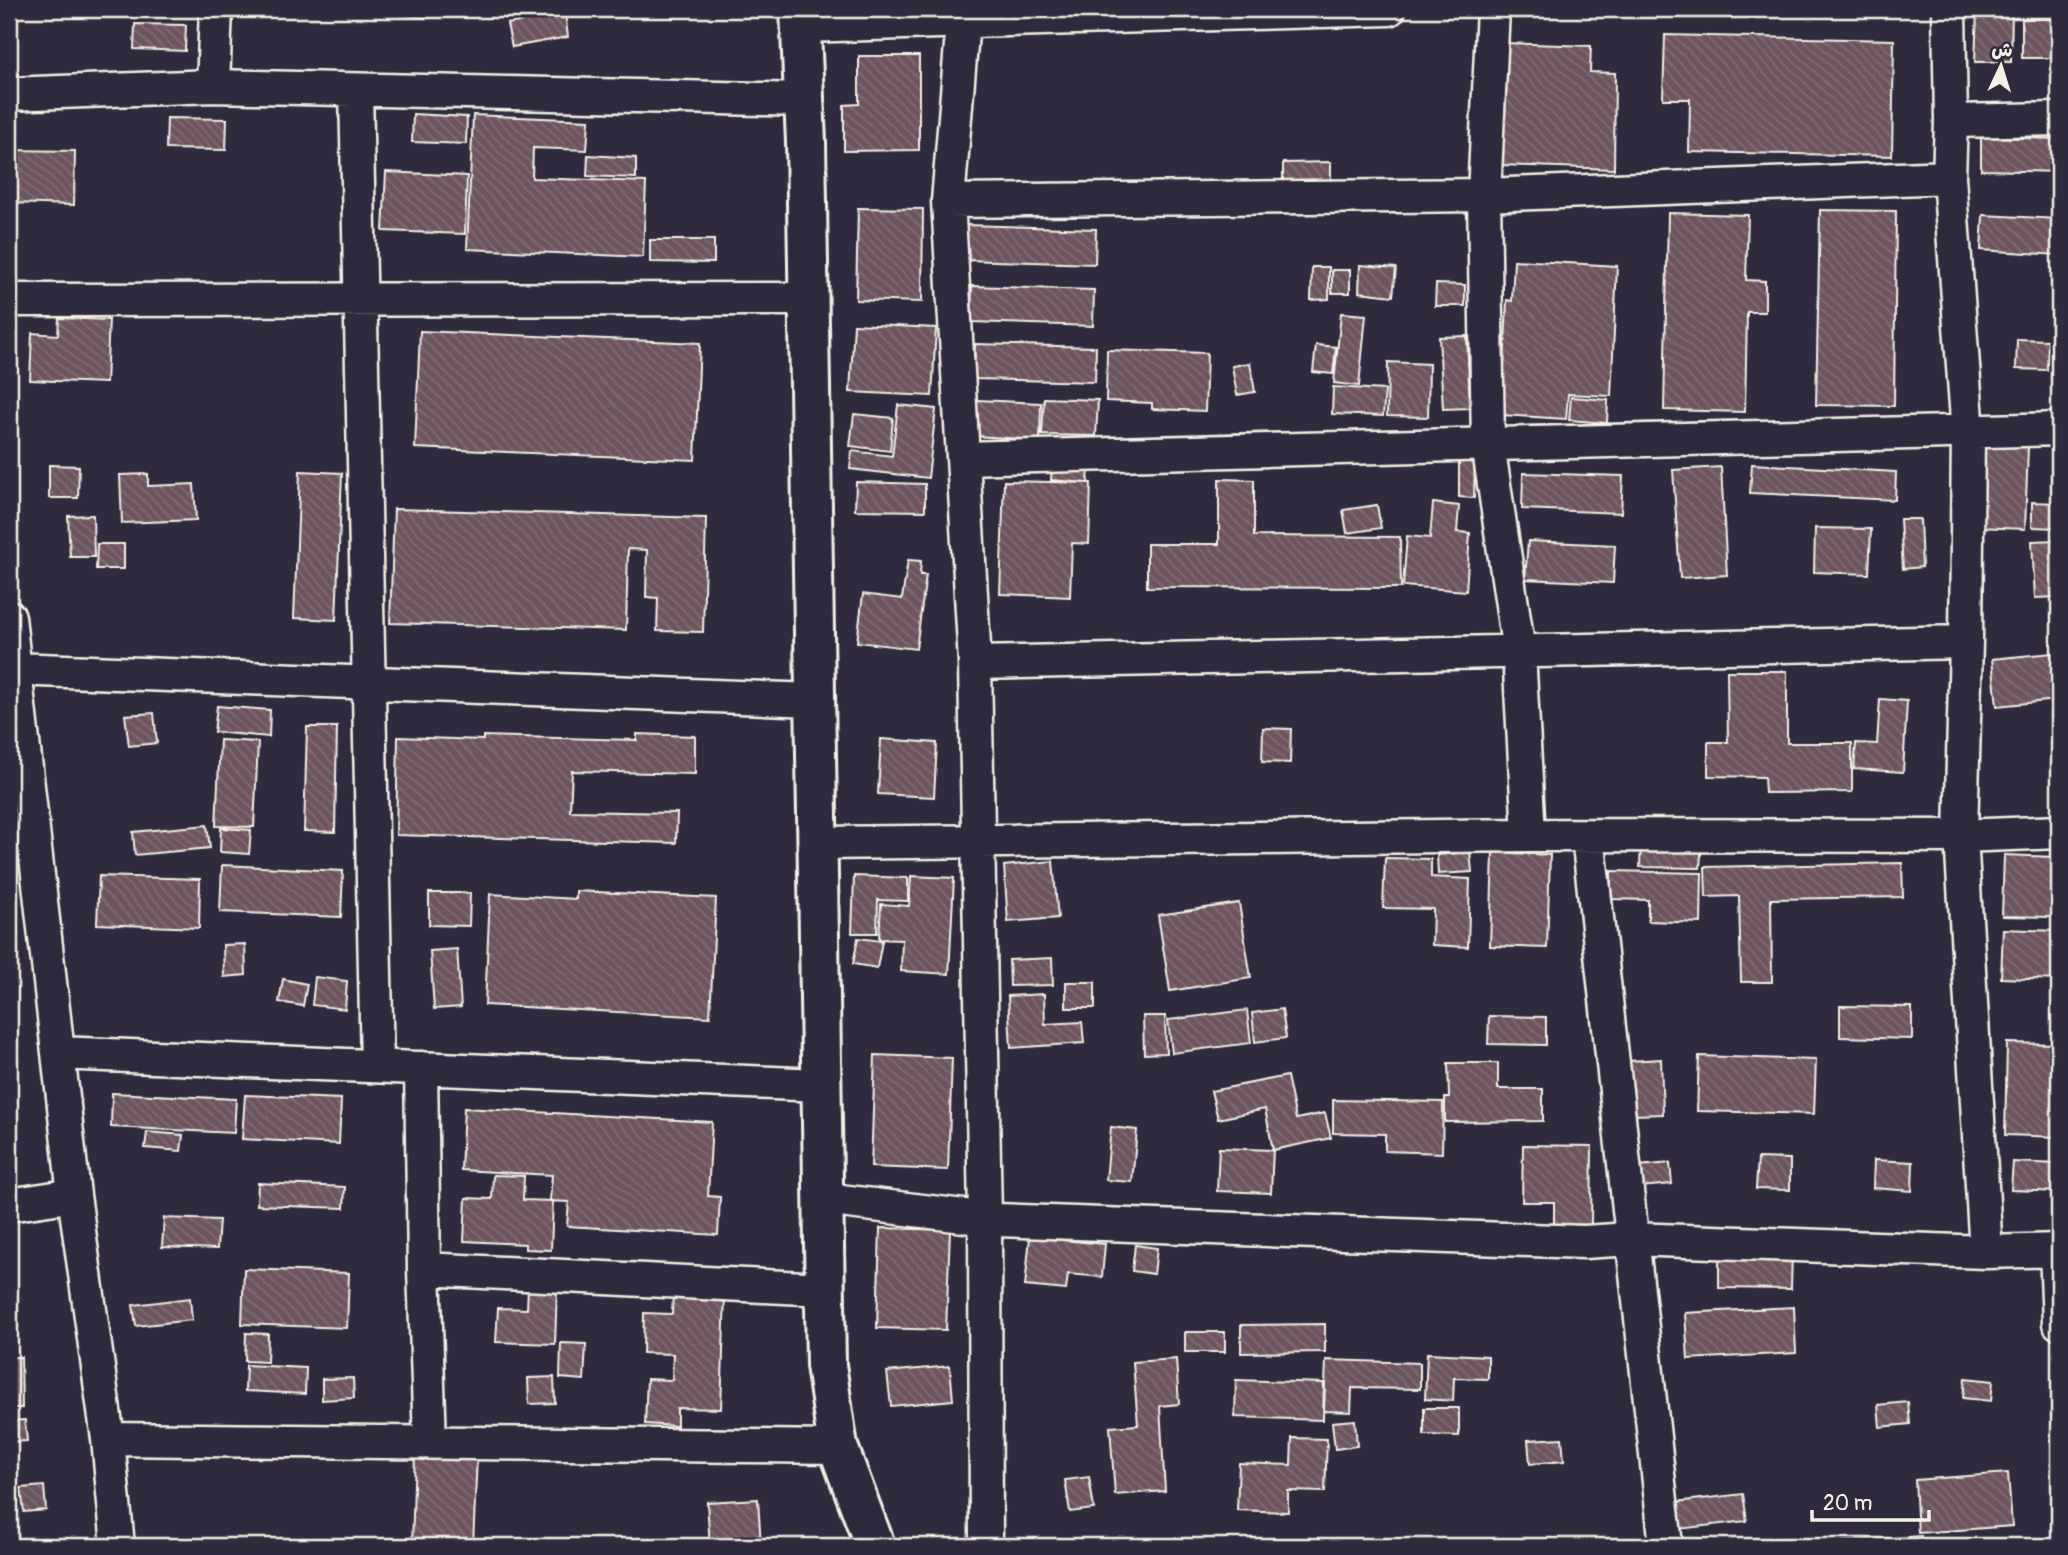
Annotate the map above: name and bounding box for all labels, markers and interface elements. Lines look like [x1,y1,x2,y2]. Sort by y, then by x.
north arrow [1966,32,2036,102]
text: ش [1991,37,2013,63]
scale bar [1812,1478,1930,1522]
text: 20 m [1823,1490,1872,1517]

